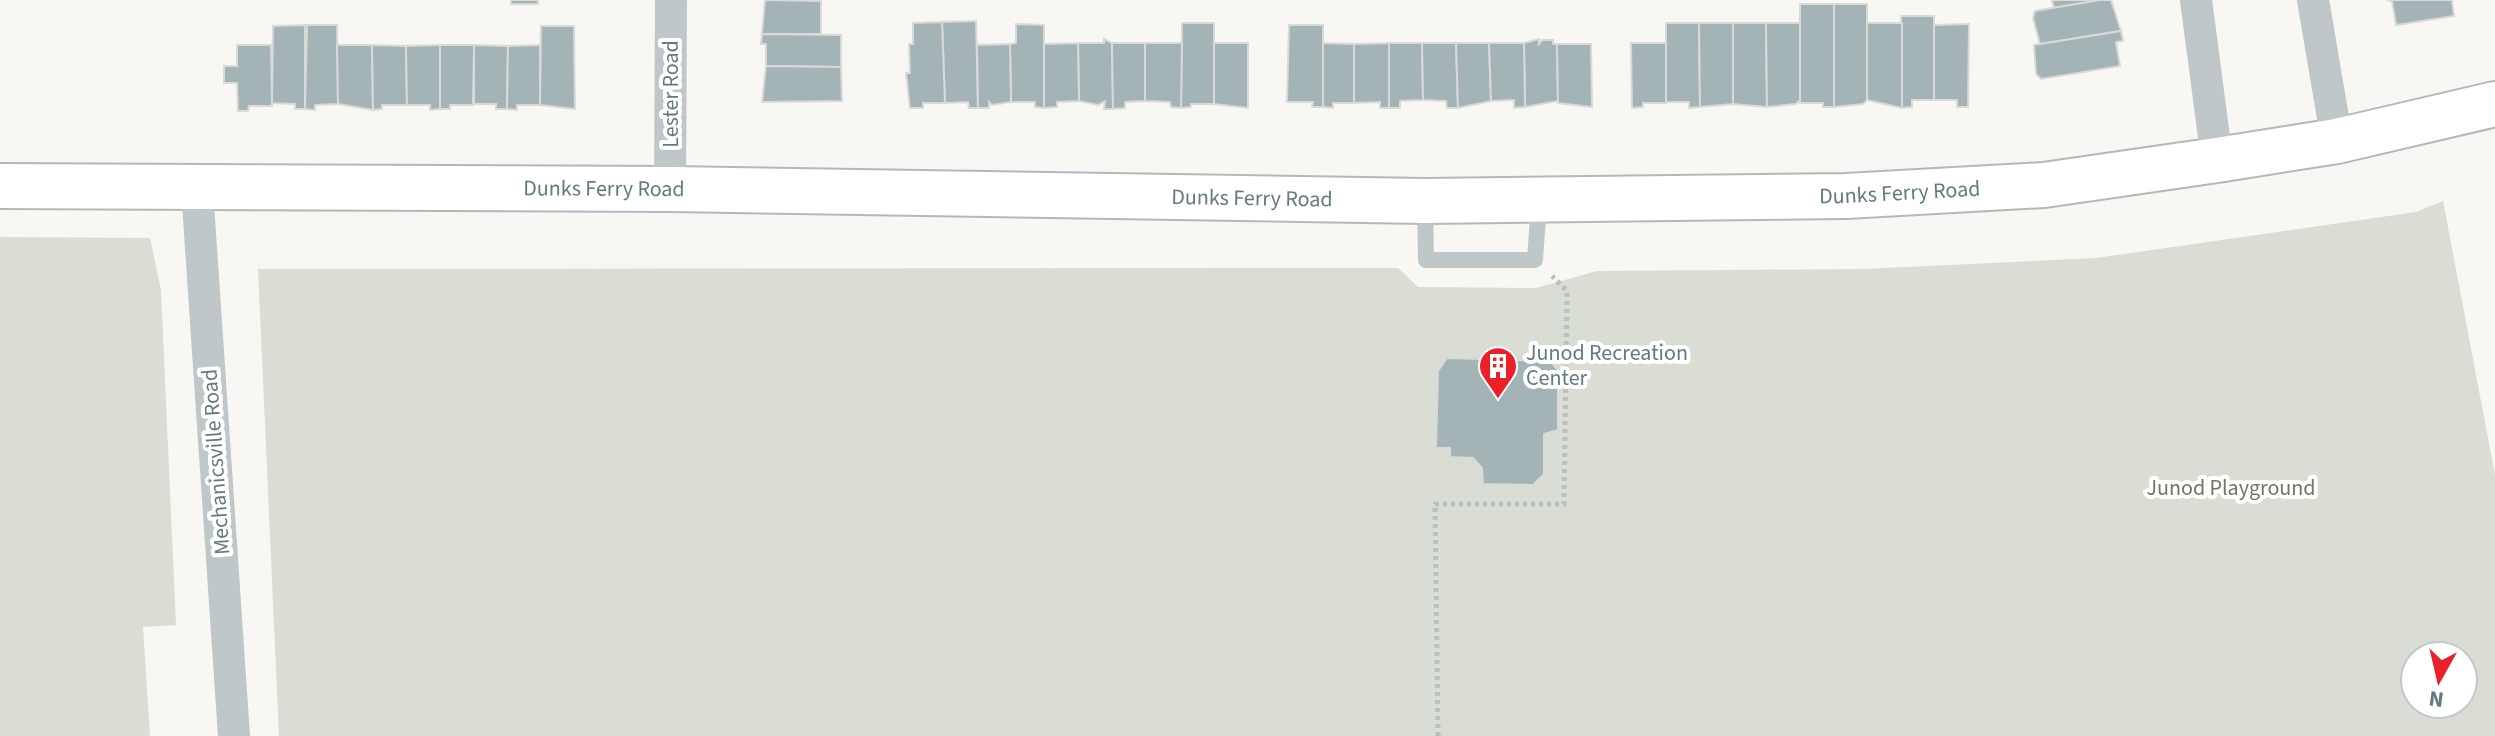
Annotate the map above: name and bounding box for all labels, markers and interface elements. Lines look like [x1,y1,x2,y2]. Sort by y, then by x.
street label: Lester Road [655,40,687,148]
street label: Dunks Ferry Road [523,172,685,205]
street label: Dunks Ferry Road [1819,173,1981,212]
street label: Dunks Ferry Road [1171,181,1333,216]
place label: Junod Recreation Center [1526,337,1688,394]
building icon: Junod Recreation Center [1477,345,1519,400]
street label: Mechanicsville Road [194,368,238,556]
park label: Junod Playground [2146,472,2316,504]
north arrow [2399,640,2479,720]
text: N [2427,682,2446,716]

